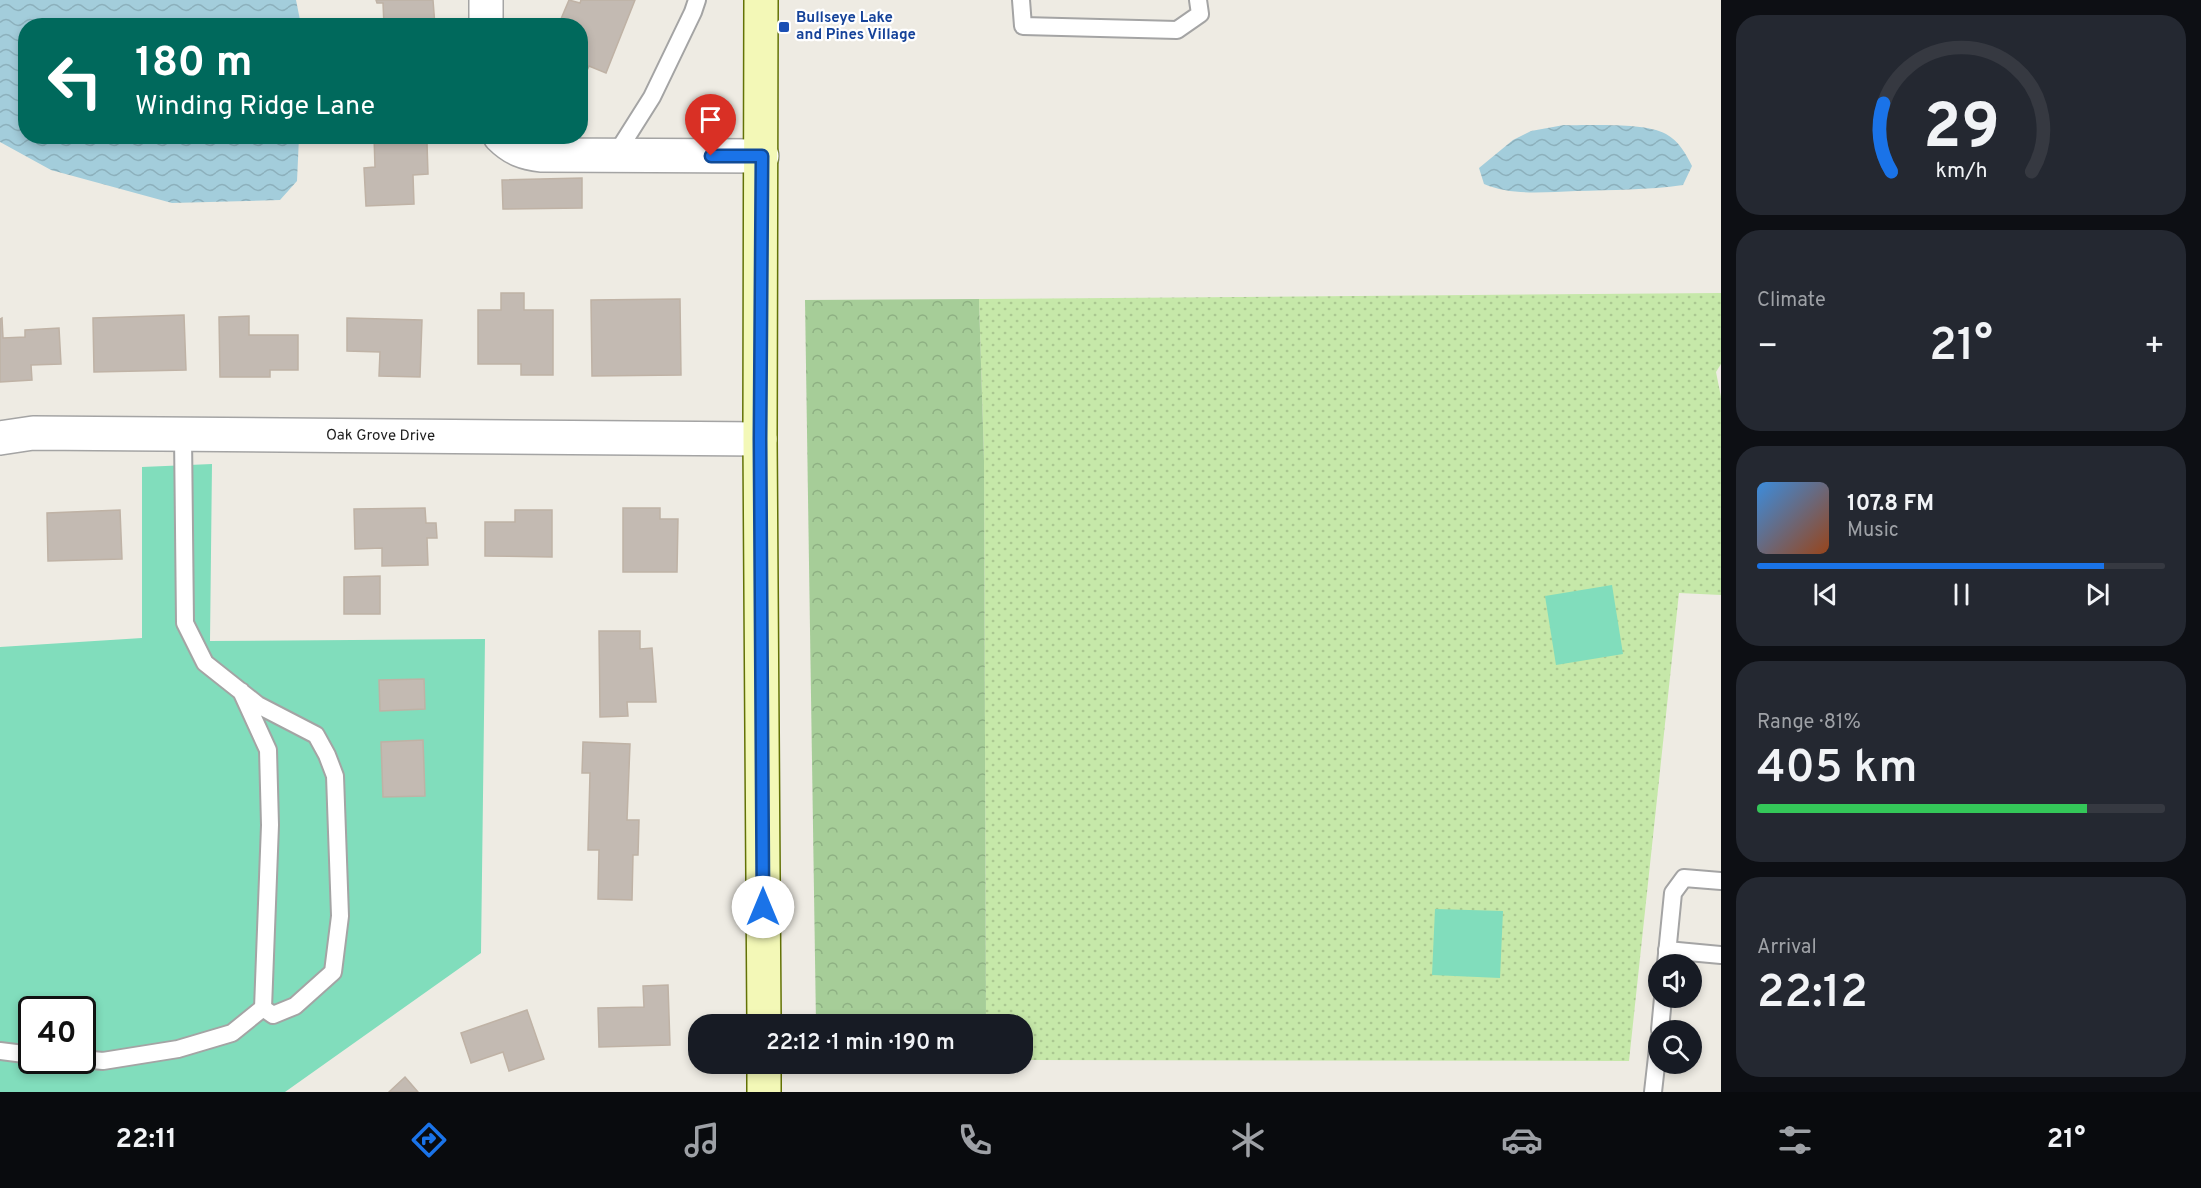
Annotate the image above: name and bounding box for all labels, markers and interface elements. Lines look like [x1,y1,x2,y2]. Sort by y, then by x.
place label: Bullseye Lake and Pines Village [796,9,916,45]
marker: Bullseye Lake and Pines Village [777,20,791,34]
text: 180 m [135,38,252,91]
icon: left [36,42,114,120]
text: Winding Ridge Lane [135,90,375,124]
text: 29 [1923,91,1999,170]
pin [685,94,736,156]
icon: arrive [694,103,727,136]
text: km/h [1935,159,1987,186]
text: Climate [1757,288,1826,314]
text: 21° [1929,319,1993,376]
text: − [1757,327,1778,369]
text: + [2144,327,2165,369]
street label: Oak Grove Drive [326,426,435,446]
text: 107.8 FM [1847,491,1934,518]
text: Music [1847,518,1899,544]
icon: previous [1809,578,1842,611]
icon: pause [1945,578,1978,611]
icon: next [2081,578,2114,611]
text: Range · 81% [1757,710,1861,736]
text: 405 km [1757,741,1918,798]
position arrow [731,875,795,939]
text: Arrival [1757,935,1817,961]
map controls [1648,954,1702,1074]
button: sound [1648,954,1702,1008]
text: 22:12 [1757,966,1868,1023]
speed limit sign: 40 [18,996,96,1074]
button: search [1648,1020,1702,1074]
text: 22:12 · 1 min · 190 m [766,1030,955,1057]
icon: directions [408,1119,450,1161]
icon: music [681,1119,723,1161]
icon: phone [954,1119,996,1161]
icon: climate [1227,1119,1269,1161]
icon: car [1501,1119,1543,1161]
icon: filters [1774,1119,1816,1161]
text: 22:11 [116,1123,177,1157]
text: 21° [2047,1123,2085,1157]

